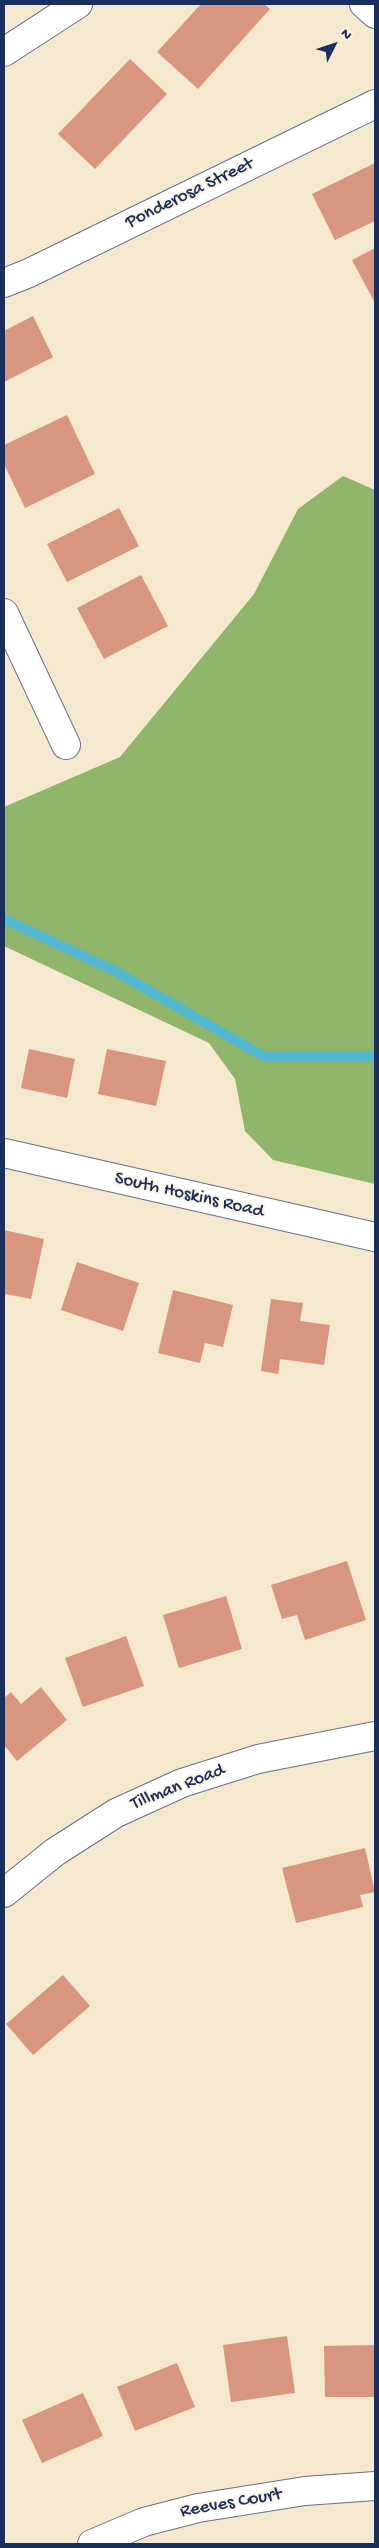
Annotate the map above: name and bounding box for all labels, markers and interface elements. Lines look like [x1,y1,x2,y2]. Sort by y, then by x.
north arrow [309,20,359,70]
text: N [336,26,355,44]
street label: Ponderosa Street [122,153,258,235]
street label: South Hoskins Road [112,1168,266,1224]
street label: Tillman Road [128,1760,228,1816]
street label: Reeves Court [178,2484,284,2524]

